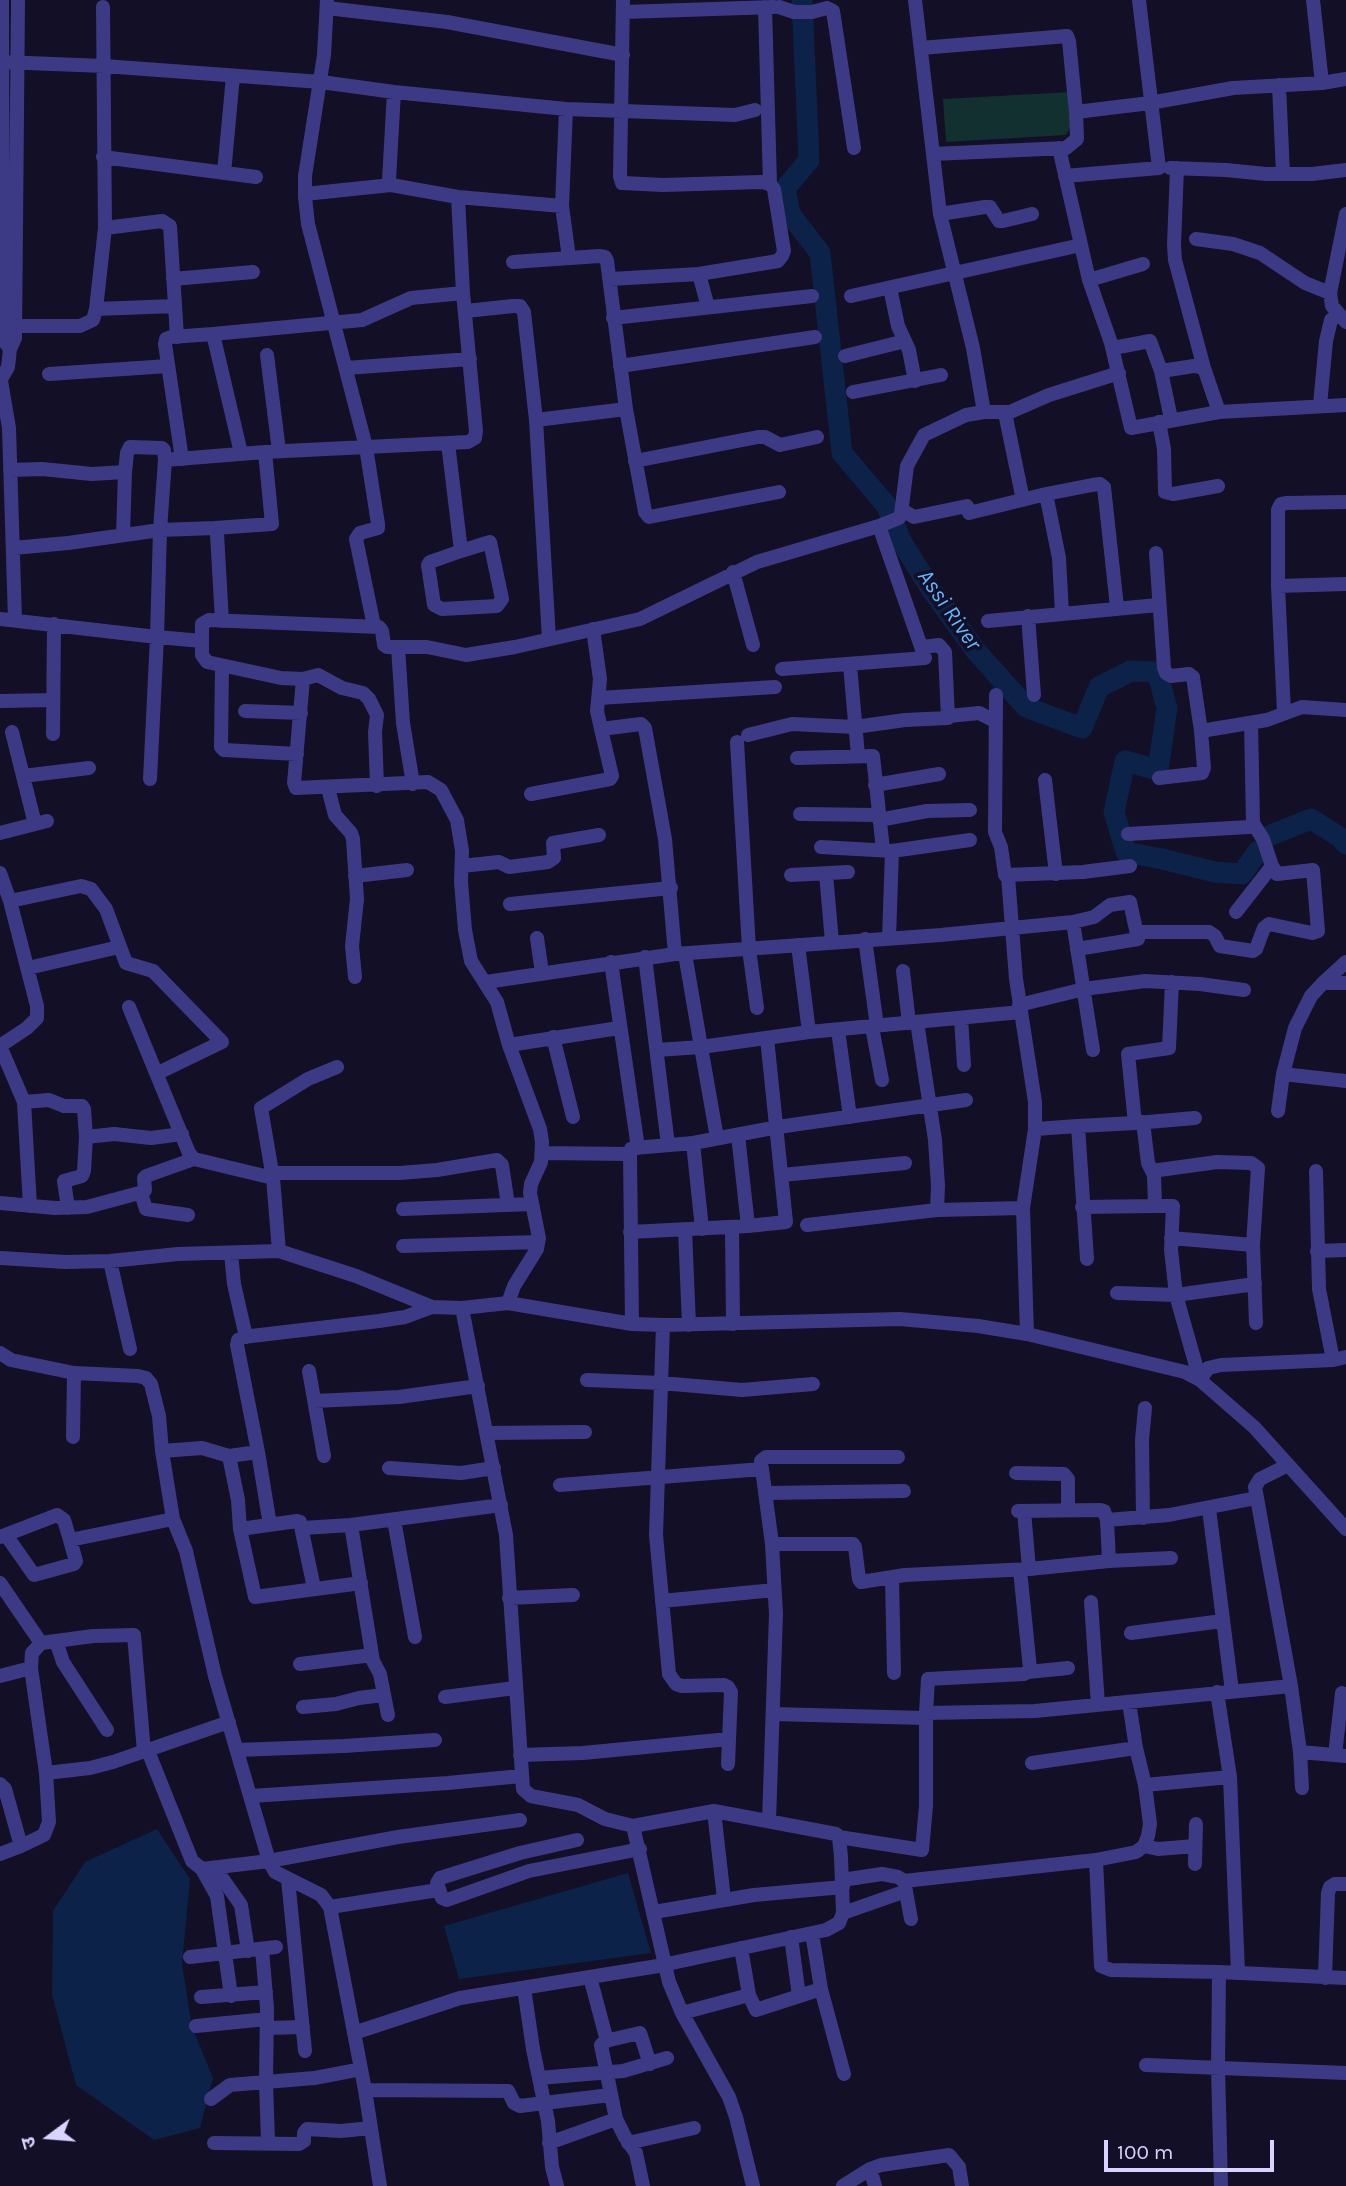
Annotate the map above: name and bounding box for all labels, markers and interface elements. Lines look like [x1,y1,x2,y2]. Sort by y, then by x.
water label: Assi River [911,564,987,656]
north arrow [14,2102,84,2172]
scale bar [1108,2126,1278,2170]
text: उ [17,2134,41,2151]
text: 100 m [1117,2140,1174,2164]

